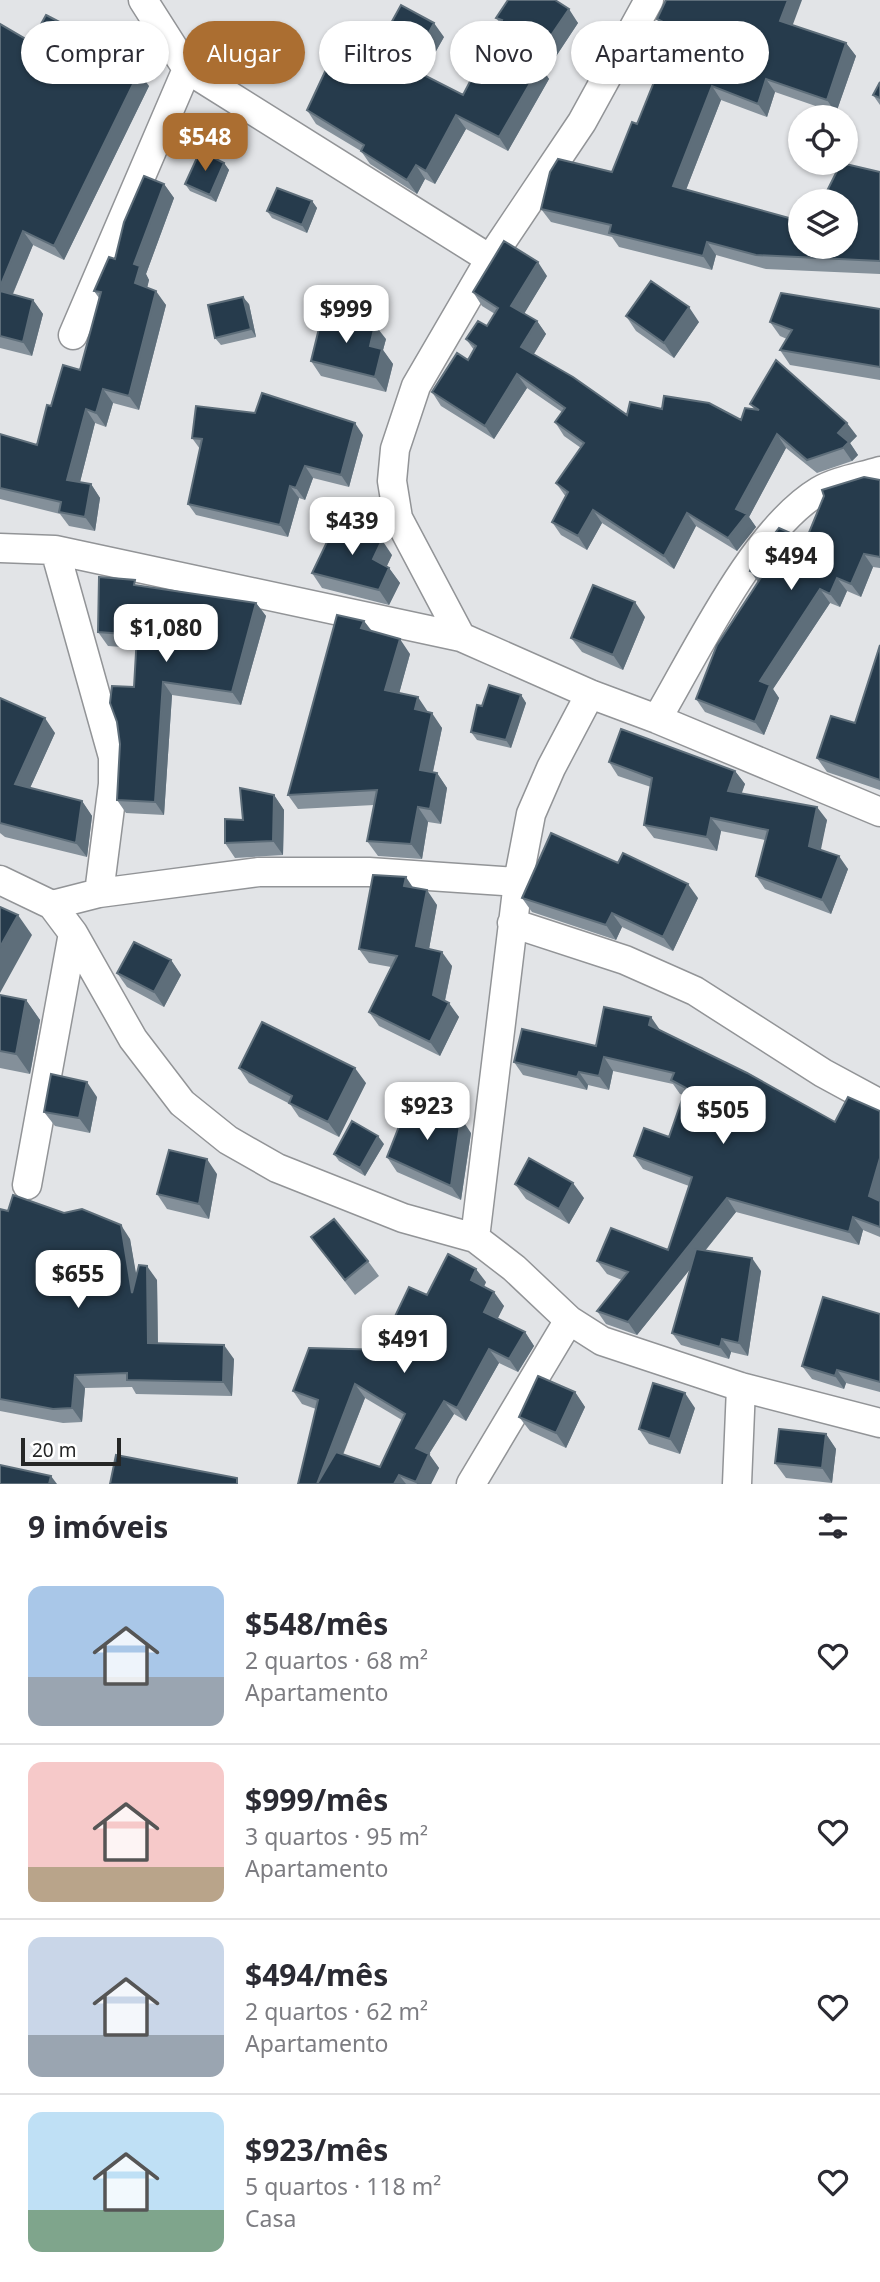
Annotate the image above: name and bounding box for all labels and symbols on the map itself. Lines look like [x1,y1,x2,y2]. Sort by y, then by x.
pin: $548 [164,114,246,173]
pin: $999 [305,286,387,345]
pin: $439 [311,498,393,557]
pin: $494 [750,532,832,592]
pin: $1,080 [109,604,223,664]
pin: $923 [386,1082,468,1142]
pin: $505 [682,1086,764,1146]
pin: $655 [37,1250,119,1310]
pin: $491 [363,1316,445,1375]
scale bar [21,1435,121,1467]

